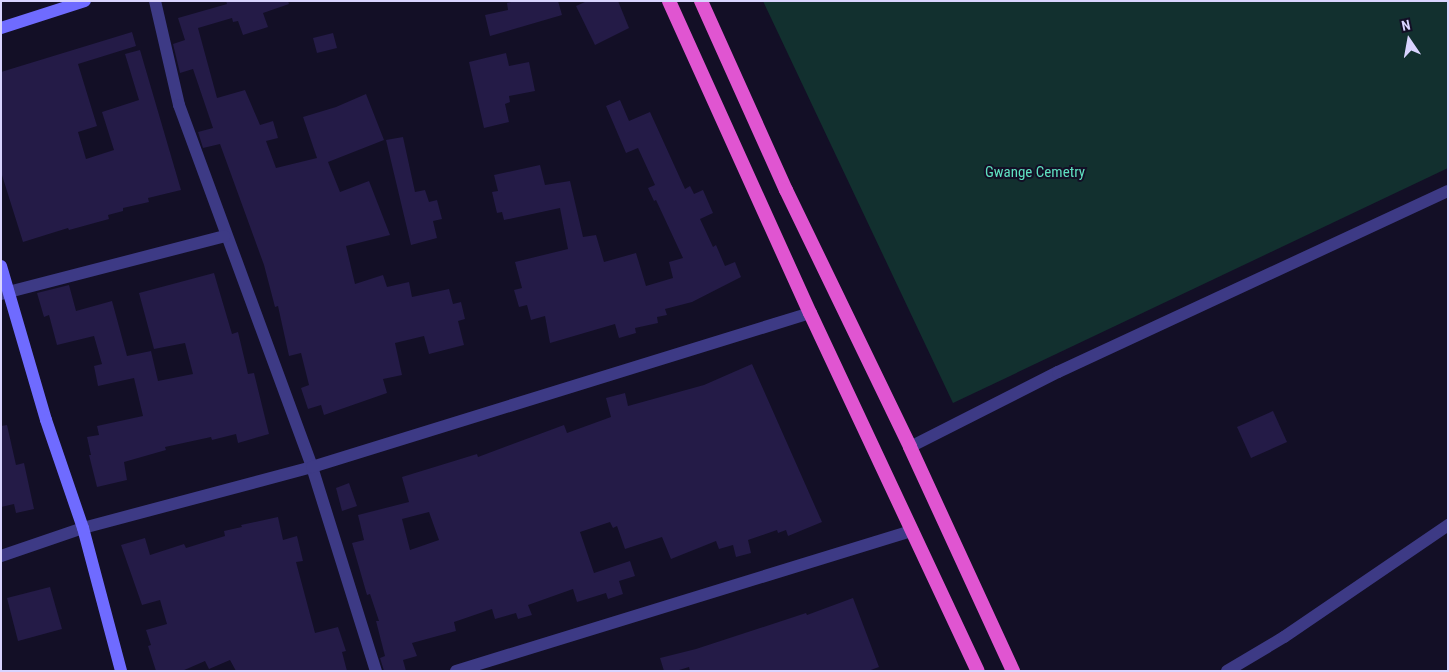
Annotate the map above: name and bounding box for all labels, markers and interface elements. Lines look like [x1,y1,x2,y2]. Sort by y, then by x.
north arrow [1384,15,1434,65]
text: N [1400,17,1412,34]
park label: Gwange Cemetry [985,164,1085,182]

